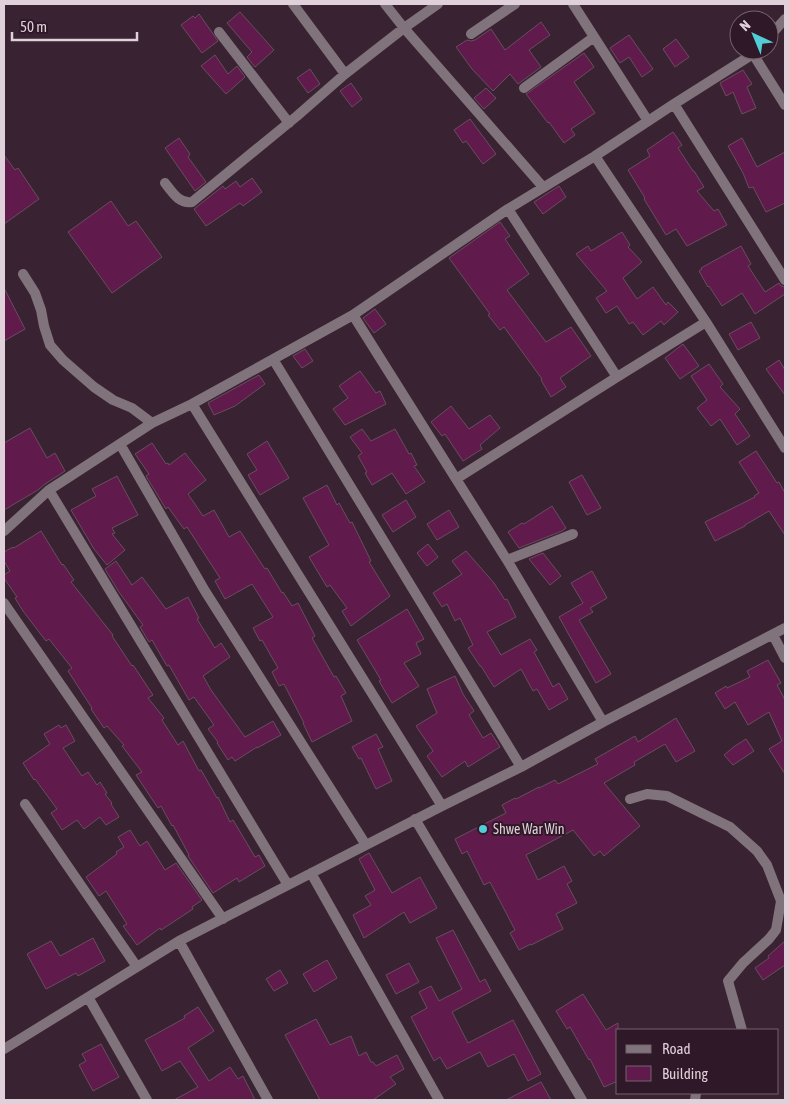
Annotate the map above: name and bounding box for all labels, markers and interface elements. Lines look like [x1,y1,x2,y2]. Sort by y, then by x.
scale bar [12,10,138,42]
north arrow [729,10,779,60]
text: N [736,17,753,34]
text: 50 m [20,18,47,35]
place label: Shwe War Win [493,821,565,837]
marker: Shwe War Win [477,823,489,835]
legend [616,1029,779,1094]
text: Road [662,1040,691,1057]
text: Building [662,1065,708,1082]

